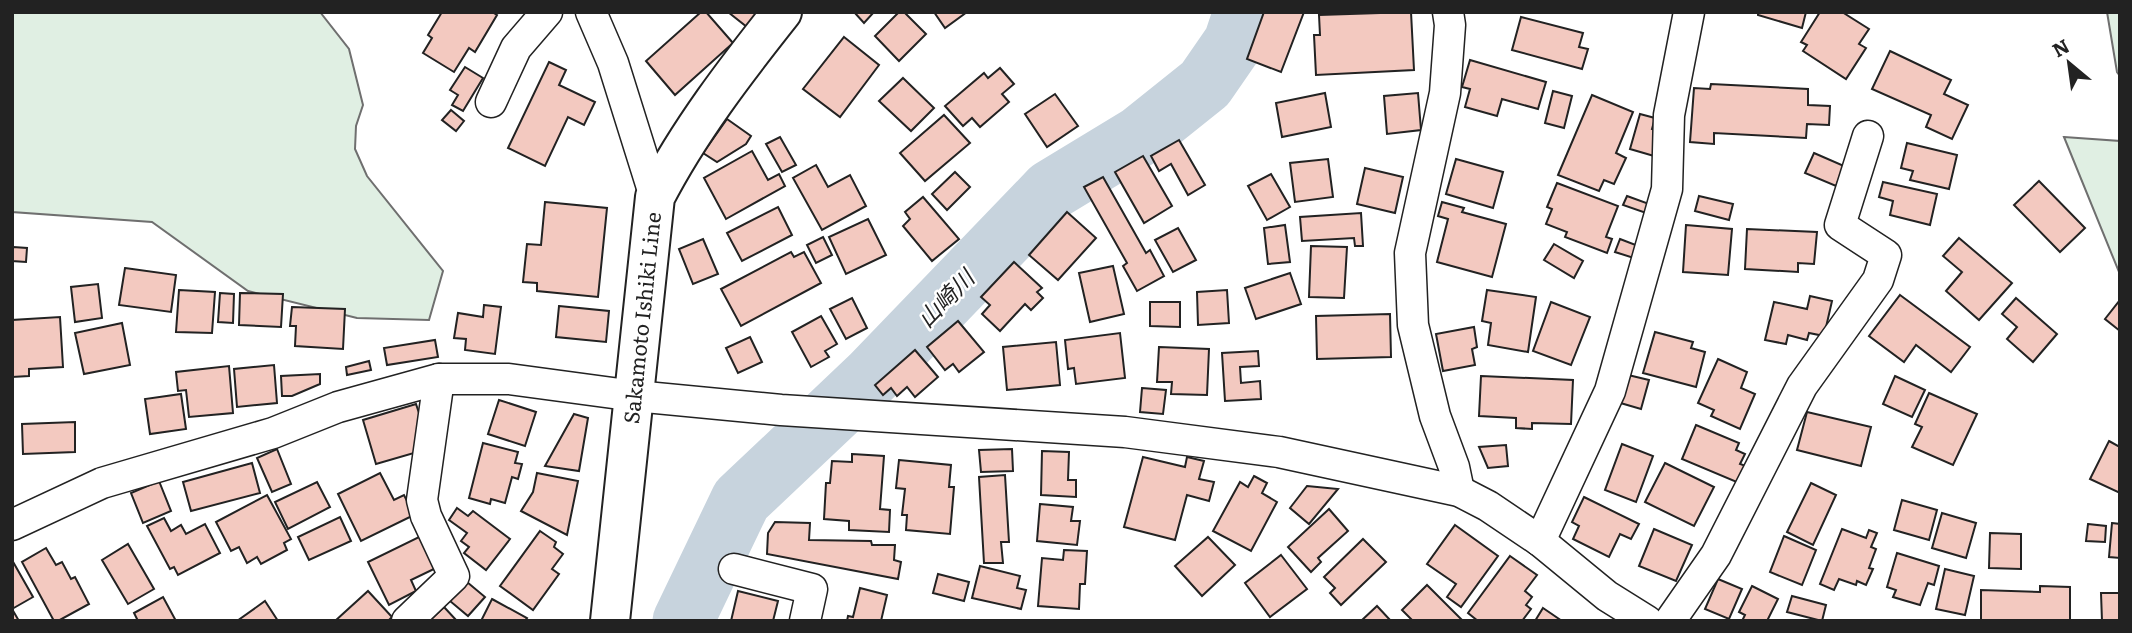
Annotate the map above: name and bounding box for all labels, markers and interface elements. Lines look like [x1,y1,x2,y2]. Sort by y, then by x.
north arrow [2034,28,2104,98]
text: N [2047,31,2074,63]
street label: Sakamoto Ishiki Line [614,210,667,425]
water label: 山崎川 [908,259,983,334]

